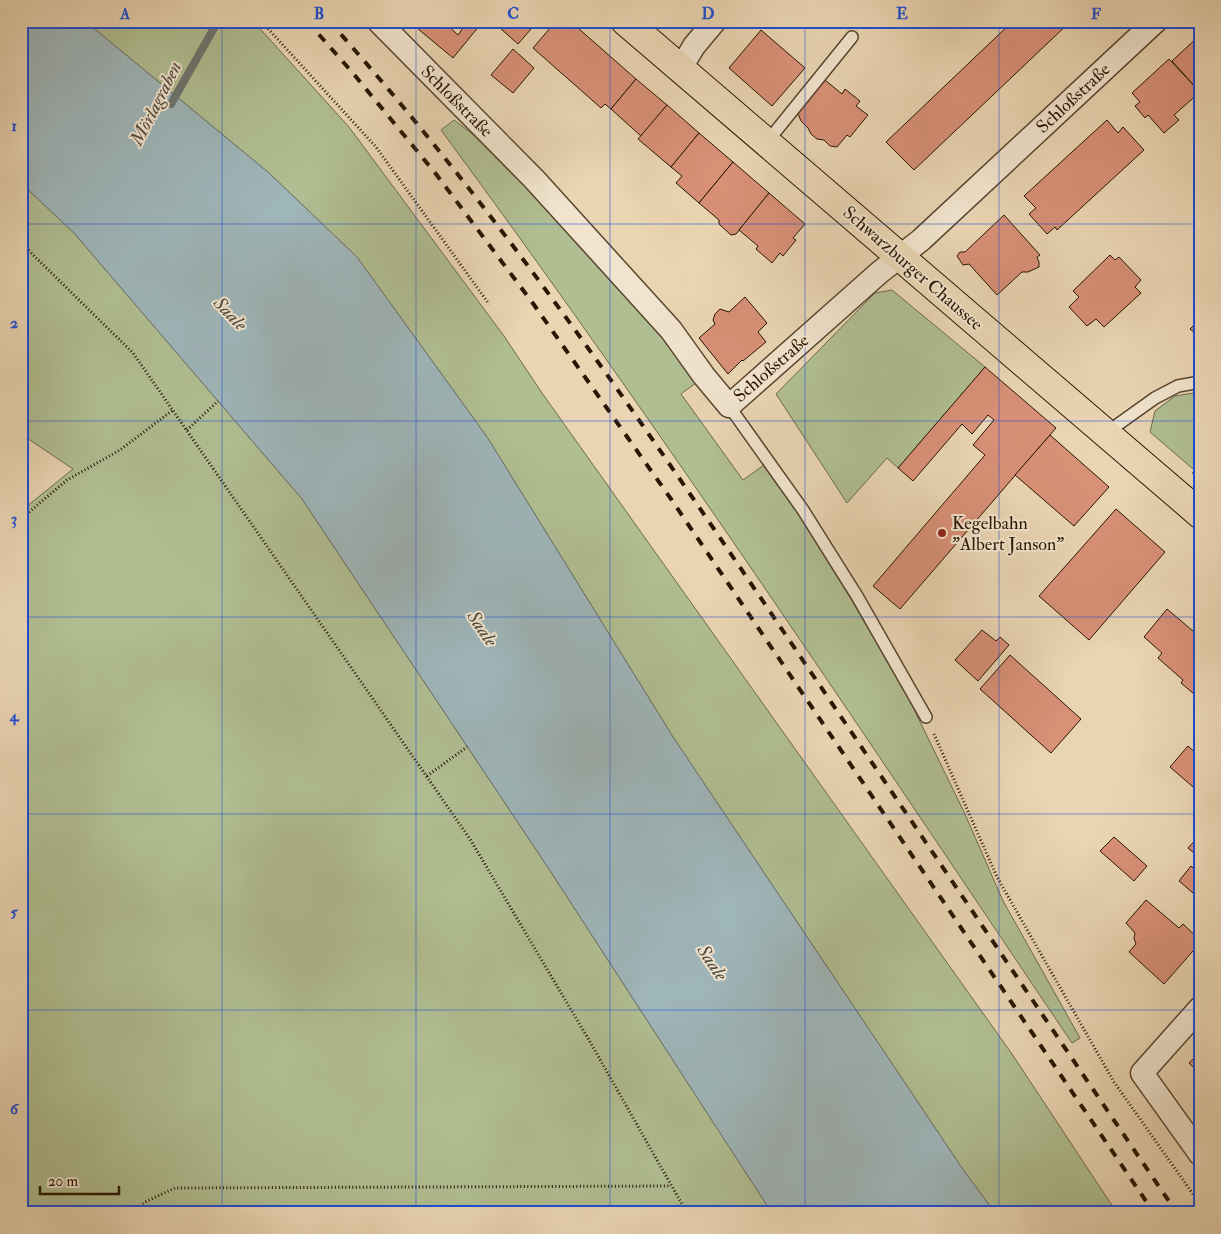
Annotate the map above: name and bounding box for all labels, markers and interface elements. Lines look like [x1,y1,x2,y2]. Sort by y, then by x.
text: A [119,4,131,24]
text: B [314,4,324,24]
text: C [507,4,519,24]
text: D [701,4,715,24]
text: E [896,4,908,24]
text: F [1091,4,1101,24]
water label: Mörlagraben [124,57,187,150]
street label: Schloßstraße [1032,58,1116,138]
street label: Schloßstraße [416,60,498,143]
text: 1 [11,116,17,136]
street label: Schwarzburger Chaussee [838,201,988,336]
water label: Saale [208,291,253,336]
text: 2 [10,313,18,333]
street label: Schloßstraße [729,329,814,408]
text: 3 [11,509,17,529]
place label: Kegelbahn "Albert Janson" [952,512,1064,556]
marker: Kegelbahn "Albert Janson" [936,527,948,539]
water label: Saale [461,605,503,652]
text: 4 [9,706,20,726]
text: 5 [10,902,18,922]
water label: Saale [691,939,733,986]
text: 6 [10,1099,20,1119]
scale bar [40,1164,119,1196]
text: 20 m [48,1172,78,1191]

